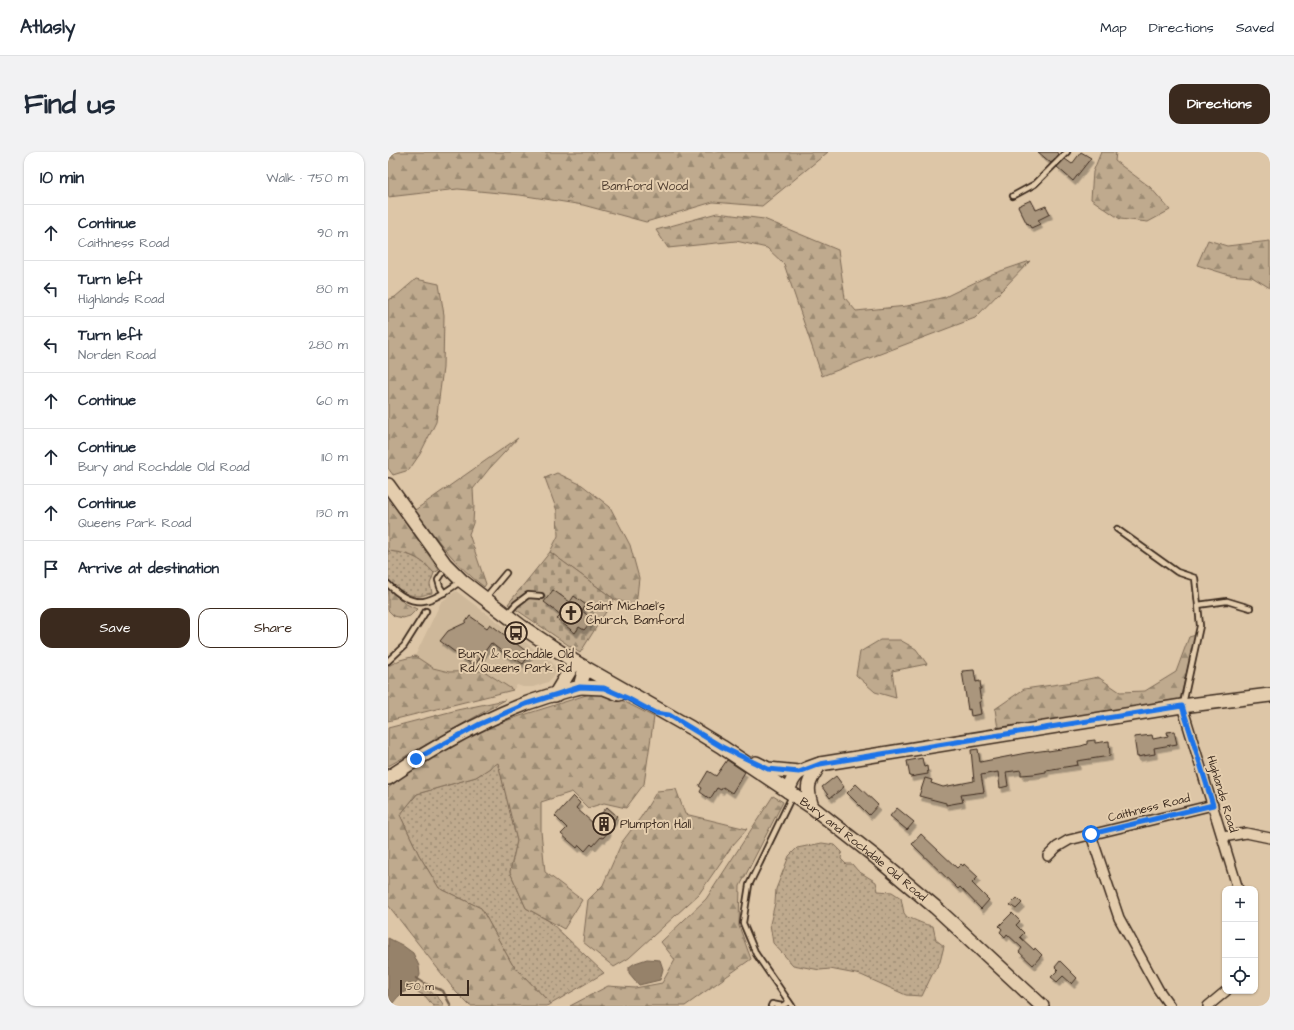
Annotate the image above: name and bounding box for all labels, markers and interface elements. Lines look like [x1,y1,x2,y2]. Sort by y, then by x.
text: Atlasly [20,14,75,41]
text: Map [1100,18,1127,38]
text: Directions [1149,18,1214,38]
text: Saved [1236,18,1274,38]
button: Directions [1169,84,1270,124]
text: Find us [24,85,115,124]
text: 10 min [40,166,84,190]
text: Walk · 750 m [266,169,348,187]
park label: Bamford Wood [602,178,688,195]
text: Continue [78,213,136,234]
icon: ahead [40,222,62,244]
text: 90 m [317,224,348,242]
text: Caithness Road [78,234,169,252]
text: Turn left [78,269,142,290]
icon: left [40,278,62,300]
text: 80 m [316,280,348,298]
text: Highlands Road [78,290,164,308]
text: Turn left [78,325,142,346]
icon: left [40,334,62,356]
text: 280 m [309,336,348,354]
text: Norden Road [78,346,156,364]
icon: ahead [40,390,62,412]
text: Continue [78,390,136,411]
text: 60 m [316,392,348,410]
text: Continue [78,437,136,458]
icon: ahead [40,446,62,468]
text: 110 m [321,448,348,466]
text: Bury and Rochdale Old Road [78,458,250,476]
text: Continue [78,493,136,514]
icon: ahead [40,502,62,524]
text: 130 m [316,504,348,522]
text: Queens Park Road [78,514,191,532]
icon: arrive [40,558,62,580]
text: Arrive at destination [78,558,219,579]
place label: Saint Michael's Church, Bamford [586,598,684,629]
church icon: Saint Michael's Church, Bamford [558,600,584,626]
button: Save [40,608,190,648]
button: Share [198,608,348,648]
bus stop icon: Bury & Rochdale Old Rd/Queens Park Rd [503,620,529,646]
place label: Bury & Rochdale Old Rd/Queens Park Rd [458,646,574,677]
route end [407,750,425,768]
street label: Highlands Road [1201,753,1242,835]
street label: Caithness Road [1106,790,1192,826]
street label: Bury and Rochdale Old Road [797,793,931,905]
building icon: Plumpton Hall [591,811,617,837]
place label: Plumpton Hall [620,816,691,833]
route start [1082,825,1100,843]
map controls [1222,886,1258,994]
button: + [1222,886,1258,922]
button: − [1222,922,1258,958]
button: locate [1222,958,1258,994]
scale bar [400,978,469,997]
text: 50 m [406,979,434,994]

